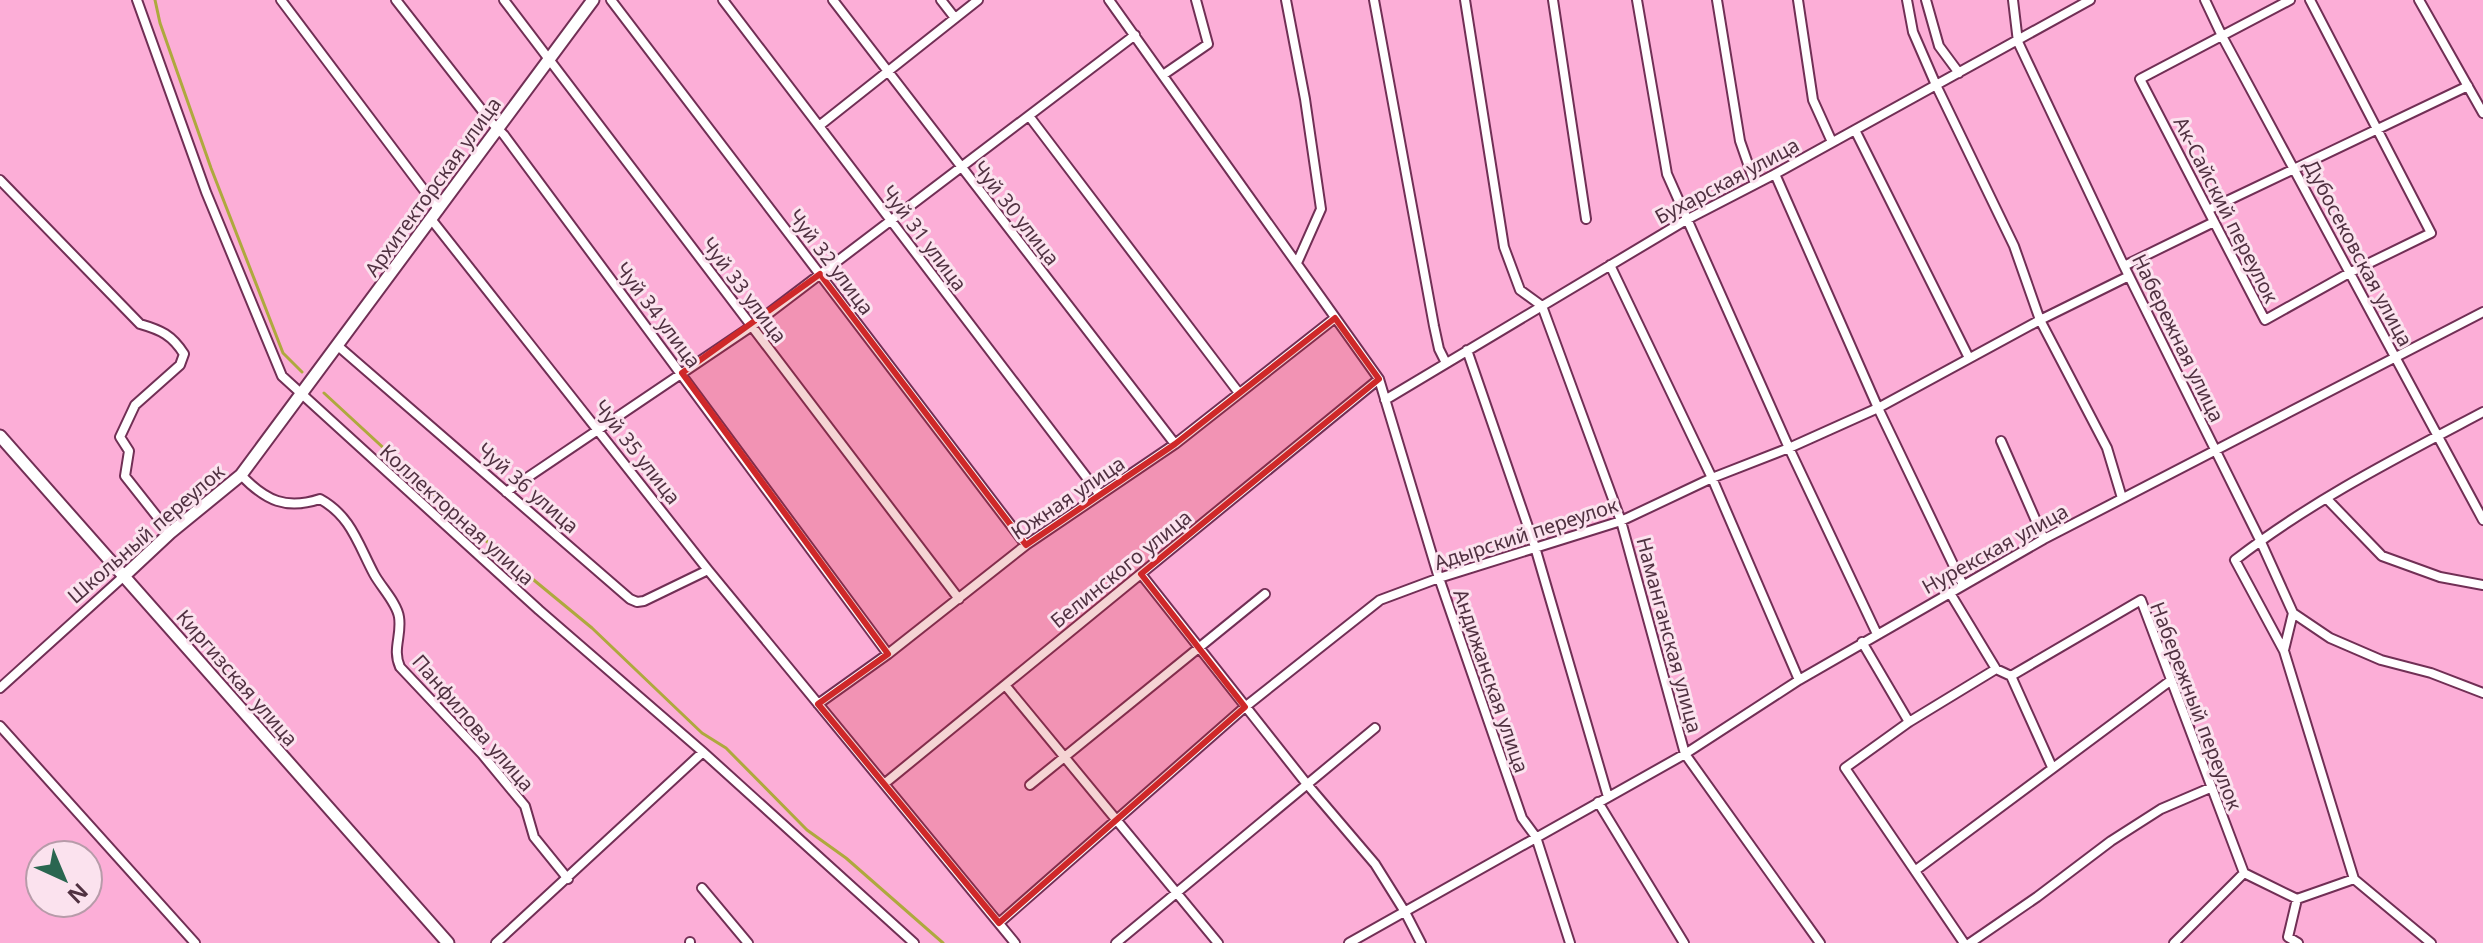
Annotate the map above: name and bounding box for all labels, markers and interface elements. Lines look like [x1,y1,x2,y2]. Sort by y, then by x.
street label: Архитекторская улица [358,92,507,282]
street label: Ак-Сайский переулок [2168,112,2285,308]
street label: Бухарская улица [1650,131,1804,230]
street label: Чуй 30 улица [967,155,1066,271]
street label: Дубосековская улица [2298,155,2419,351]
street label: Чуй 31 улица [876,179,973,296]
street label: Чуй 32 улица [783,203,880,320]
street label: Чуй 33 улица [696,231,793,348]
street label: Набережная улица [2126,249,2231,426]
street label: Чуй 34 улица [610,256,707,373]
street label: Чуй 35 улица [588,394,687,510]
street label: Чуй 36 улица [472,436,585,539]
street label: Коллекторная улица [374,438,540,591]
street label: Южная улица [1006,450,1130,546]
street label: Школьный переулок [61,458,230,609]
street label: Адырский переулок [1430,491,1622,576]
street label: Нурекская улица [1917,497,2073,600]
street label: Белинского улица [1045,503,1197,634]
street label: Наманганская улица [1630,534,1709,736]
street label: Андижанская улица [1447,585,1536,776]
street label: Набережный переулок [2144,598,2249,814]
street label: Киргизская улица [171,604,304,752]
street label: Панфилова улица [406,648,540,797]
north arrow [24,839,104,919]
text: N [62,877,95,911]

